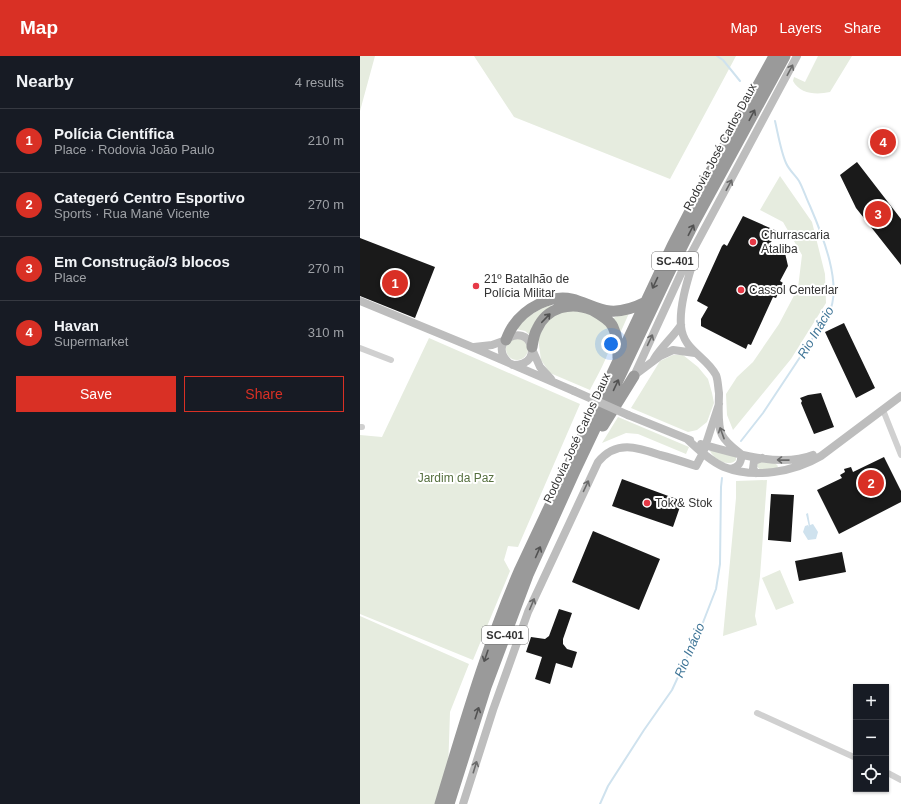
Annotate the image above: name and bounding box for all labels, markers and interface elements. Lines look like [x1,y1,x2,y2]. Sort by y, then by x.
text: Map [20,17,58,38]
text: Map [730,20,758,36]
text: Layers [780,20,822,36]
text: Share [844,20,881,36]
one-way arrow [786,64,794,76]
text: Nearby [16,72,74,91]
text: 4 results [295,75,344,90]
street label: Rodovia José Carlos Daux [680,81,760,213]
one-way arrow [749,110,757,122]
text: Polícia Científica [54,125,174,142]
pin: 4 [870,127,896,157]
text: 1 [25,133,33,148]
text: 210 m [308,133,344,148]
text: Place · Rodovia João Paulo [54,142,214,157]
one-way arrow [725,179,733,191]
text: Categeró Centro Esportivo [54,189,245,206]
text: 2 [25,197,33,212]
text: 270 m [308,197,344,212]
pin: 3 [865,199,891,229]
text: Sports · Rua Mané Vicente [54,206,210,221]
one-way arrow [688,224,695,236]
place label: Churrascaria Ataliba [761,228,830,256]
marker: Churrascaria Ataliba [748,237,758,247]
road number: SC-401 [652,252,698,270]
text: Em Construção/3 blocos [54,253,230,270]
text: 3 [25,261,33,276]
text: 270 m [308,261,344,276]
pin: 1 [382,268,408,298]
text: Place [54,270,87,285]
place label: 21º Batalhão de Polícia Militar [484,272,569,300]
one-way arrow [651,276,658,288]
marker: 21º Batalhão de Polícia Militar [471,281,481,291]
place label: Cassol Centerlar [749,283,838,297]
marker: Cassol Centerlar [736,285,746,295]
water label: Rio Inácio [794,304,837,361]
one-way arrow [541,313,550,323]
text: Havan [54,317,99,334]
text: 4 [25,325,33,340]
text: 310 m [308,325,344,340]
text: Supermarket [54,334,128,349]
your location [601,334,621,354]
one-way arrow [647,335,654,347]
street label: Rodovia José Carlos Daux [541,371,613,505]
button: Save [16,376,176,412]
button: Share [184,376,344,412]
one-way arrow [613,379,620,391]
one-way arrow [718,427,726,439]
one-way arrow [777,456,790,464]
pin: 2 [858,468,884,498]
park label: Jardim da Paz [418,471,494,485]
one-way arrow [583,481,590,493]
place label: Tok & Stok [655,496,713,510]
marker: Tok & Stok [642,498,652,508]
one-way arrow [535,547,542,559]
one-way arrow [528,599,536,611]
water label: Rio Inácio [671,621,708,680]
road number: SC-401 [482,626,528,644]
one-way arrow [482,650,490,662]
map controls [853,684,889,792]
button: + [853,684,889,720]
one-way arrow [474,707,481,720]
button: − [853,720,889,756]
button: locate [853,756,889,792]
one-way arrow [471,761,479,773]

